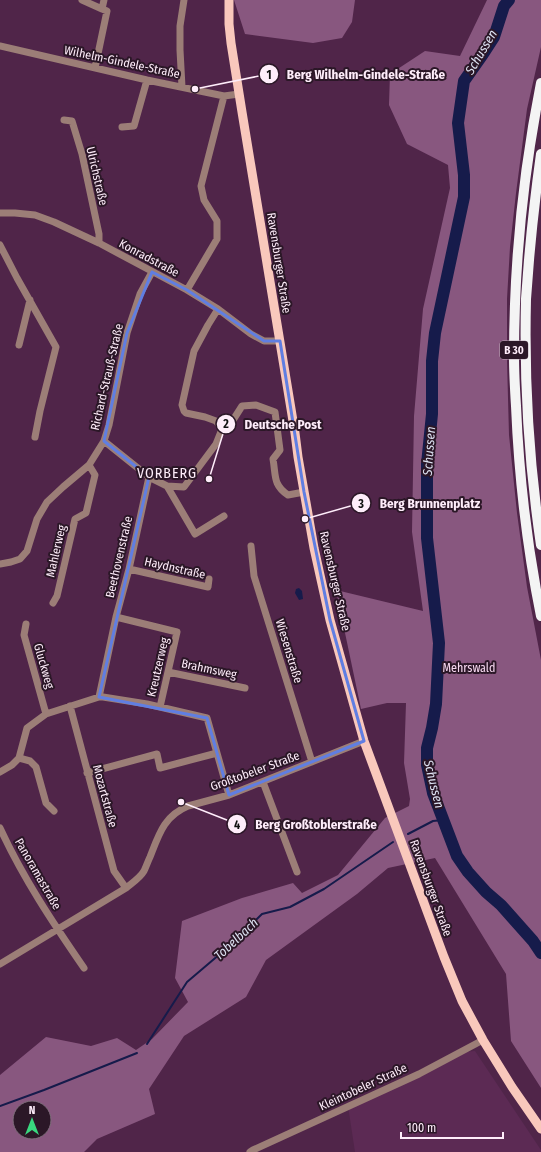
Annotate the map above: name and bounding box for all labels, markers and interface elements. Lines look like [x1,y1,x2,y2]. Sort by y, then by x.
water label: Schussen [461,27,500,78]
street label: Wilhelm-Gindele-Straße [63,43,181,81]
callout: Berg Wilhelm-Gindele-Straße [259,62,453,87]
text: Berg Wilhelm-Gindele-Straße [287,67,446,82]
text: 1 [266,68,272,82]
street label: Ulrichstraße [83,145,111,207]
street label: Ravensburger Straße [264,212,294,314]
street label: Konradstraße [117,236,181,280]
street label: Richard-Strauß-Straße [88,322,126,432]
road number: B 30 [500,341,528,359]
callout: Deutsche Post [216,412,329,437]
text: 2 [222,417,229,431]
text: Deutsche Post [244,417,322,432]
water label: Schussen [420,426,438,477]
district label: VORBERG [137,465,197,482]
callout: Berg Brunnenplatz [351,491,488,516]
text: Berg Brunnenplatz [380,496,481,511]
text: 3 [357,497,364,511]
street label: Beethovenstraße [103,515,135,599]
street label: Mahlerweg [43,523,69,579]
street label: Ravensburger Straße [317,530,353,632]
street label: Haydnstraße [143,554,207,582]
street label: Wiesenstraße [273,617,305,685]
street label: Kreutzerweg [144,636,172,698]
street label: Gluckweg [31,642,57,691]
street label: Brahmsweg [180,656,238,682]
park label: Mehrswald [443,661,495,675]
street label: Großtobeler Straße [209,748,301,794]
water label: Schussen [421,757,447,810]
street label: Mozartstraße [90,763,120,829]
callout: Berg Großtoblerstraße [227,812,385,837]
text: Berg Großtoblerstraße [255,817,377,832]
text: 4 [234,818,240,832]
street label: Panoramastraße [12,836,64,912]
street label: Ravensburger Straße [407,838,455,938]
water label: Tobelbach [211,915,261,963]
street label: Kleintobeler Straße [317,1061,409,1113]
north arrow [12,1100,52,1140]
text: N [29,1104,35,1117]
scale bar [401,1114,503,1140]
text: 100 m [407,1121,436,1135]

